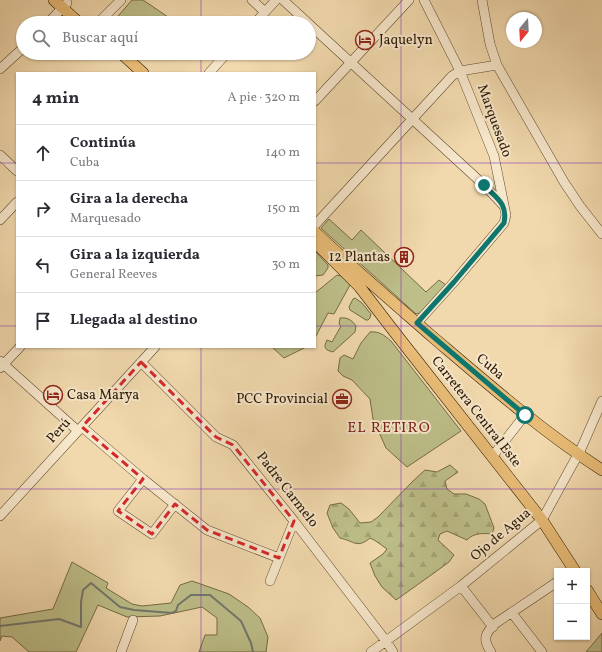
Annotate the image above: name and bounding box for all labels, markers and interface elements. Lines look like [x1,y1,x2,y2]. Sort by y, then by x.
north arrow [506,12,542,48]
search box [16,16,316,60]
icon: search [30,27,52,49]
text: Buscar aquí [62,28,138,49]
hotel icon: Jaquelyn [354,29,376,51]
place label: Jaquelyn [379,31,433,50]
street label: Marquesado [472,82,516,160]
text: 4 min [32,87,79,110]
text: A pie · 320 m [228,89,300,107]
text: Continúa [70,133,136,154]
icon: ahead [32,142,54,164]
text: 140 m [266,144,300,162]
text: Cuba [70,154,99,172]
route end [475,176,493,194]
text: Gira a la derecha [70,189,188,210]
icon: right [32,198,54,220]
text: 150 m [267,200,300,218]
text: Marquesado [70,210,141,228]
text: Gira a la izquierda [70,245,200,266]
building icon: 12 Plantas [393,246,415,268]
place label: 12 Plantas [329,248,390,267]
icon: left [32,254,54,276]
text: 30 m [272,256,300,274]
text: General Reeves [70,266,157,284]
icon: arrive [32,310,54,332]
text: Llegada al destino [70,310,198,331]
street label: Cuba [472,350,508,384]
street label: Carretera Central Este [427,352,526,472]
hotel icon: Casa Marya [42,384,64,406]
place label: Casa Marya [67,386,139,405]
office icon: PCC Provincial [331,388,353,410]
place label: PCC Provincial [236,390,328,409]
route start [516,406,534,424]
street label: Perú [42,414,76,448]
district label: EL RETIRO [347,418,431,439]
street label: Padre Carmelo [252,448,322,532]
street label: Ojo de Agua [467,504,535,566]
map controls [554,568,590,640]
button: + [554,568,590,604]
button: − [554,604,590,640]

